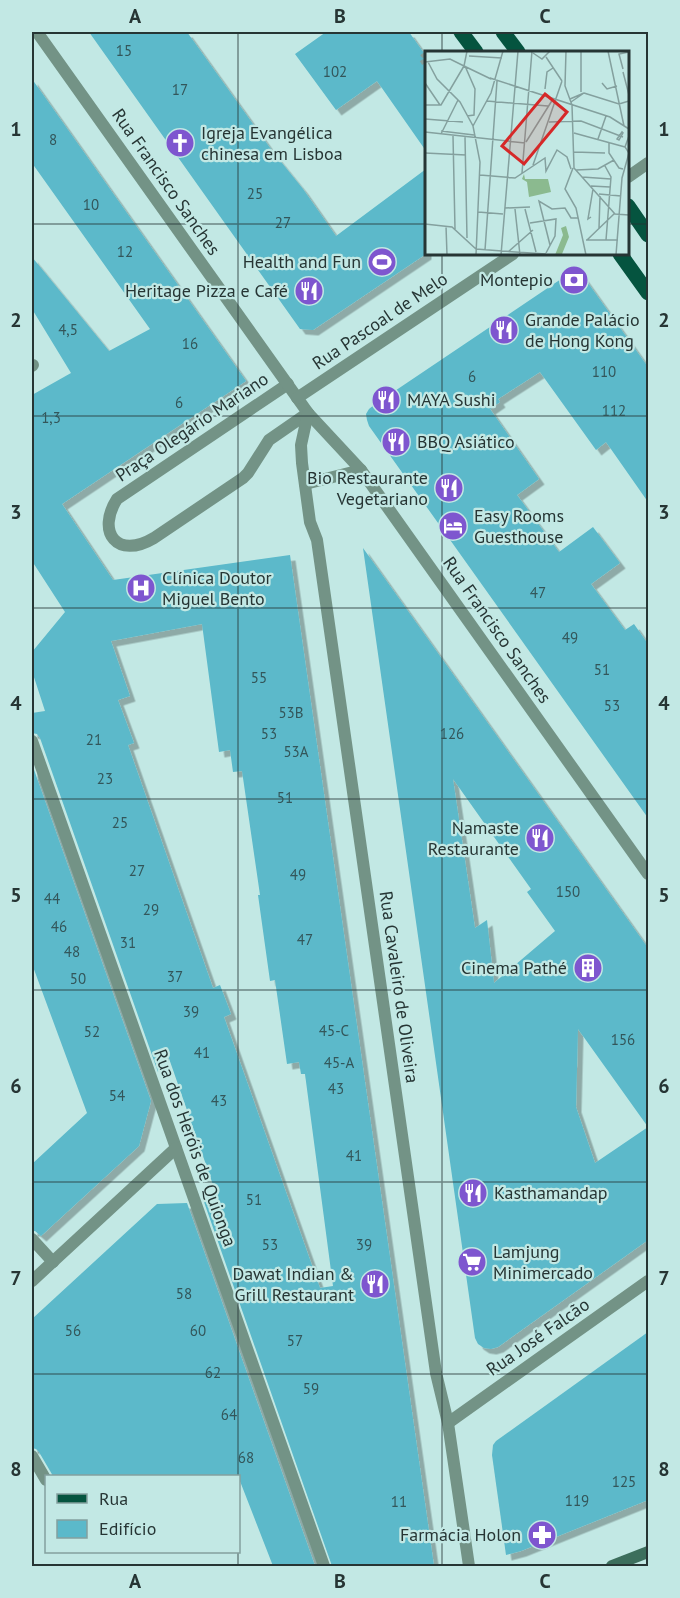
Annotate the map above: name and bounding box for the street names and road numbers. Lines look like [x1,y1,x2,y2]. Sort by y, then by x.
street label: Rua Francisco Sanches [107,104,226,260]
street label: Rua Pascoal de Melo [308,267,452,374]
street label: Praça Olegário Mariano [111,367,273,486]
street label: Rua Francisco Sanches [438,552,557,708]
street label: Rua Cavaleiro de Oliveira [375,889,424,1084]
street label: Rua dos Heróis de Quionga [149,1046,242,1250]
street label: Rua José Falcão [482,1293,594,1381]

